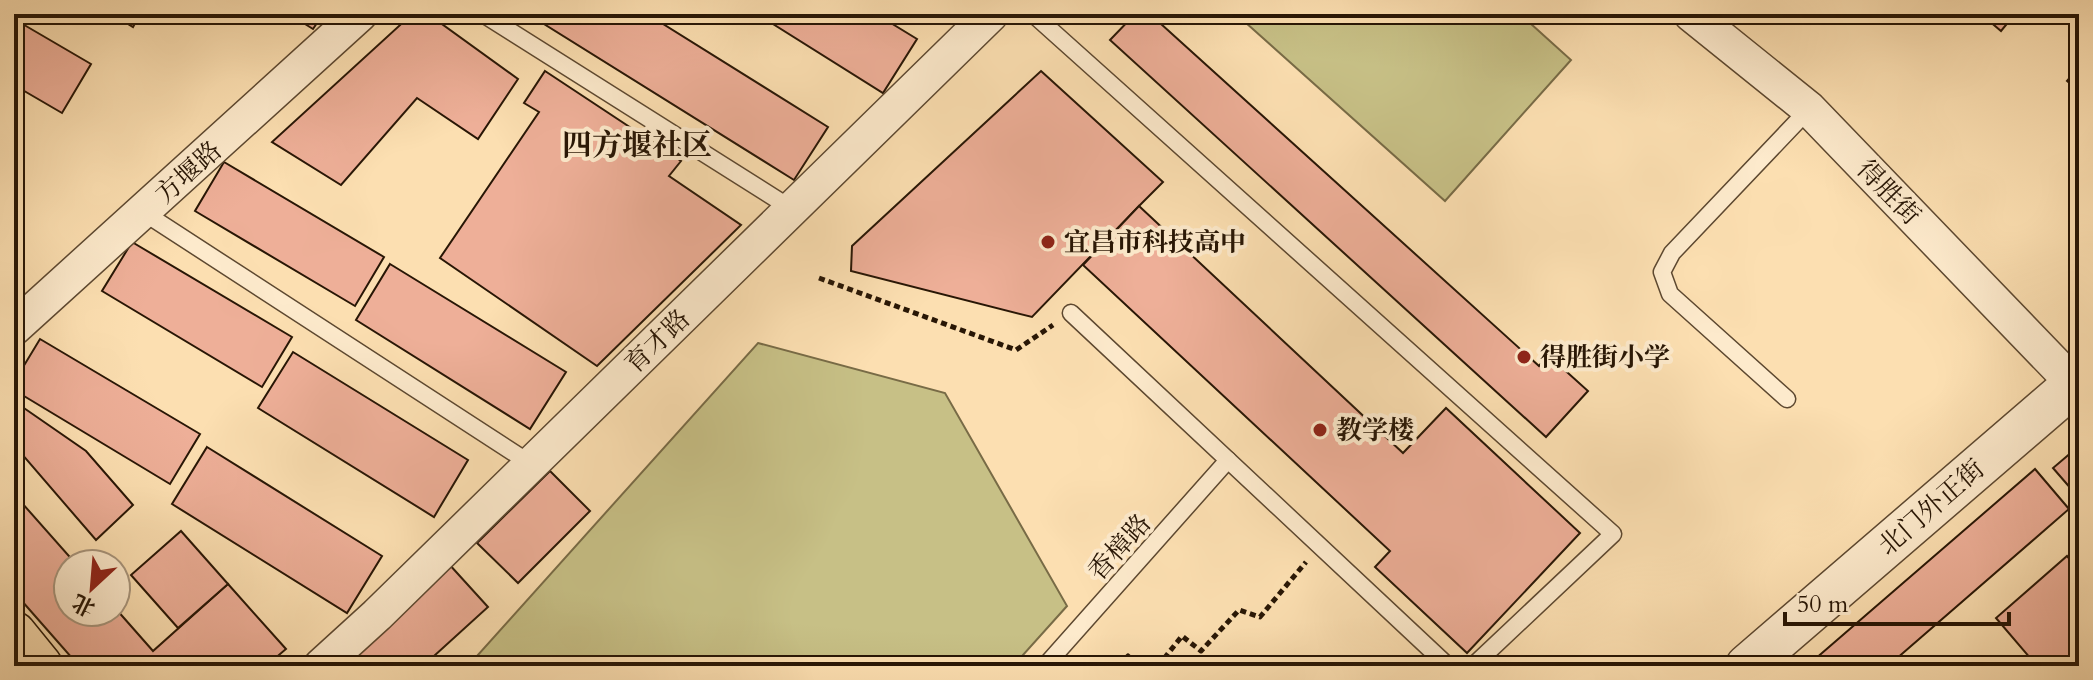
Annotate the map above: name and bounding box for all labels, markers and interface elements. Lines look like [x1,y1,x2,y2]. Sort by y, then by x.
district label: 四方堰社区 [562,125,712,166]
street label: 方堰路 [148,133,229,211]
street label: 得胜街 [1849,152,1928,233]
place label: 宜昌市科技高中 [1064,225,1246,260]
marker: 宜昌市科技高中 [1039,233,1057,251]
street label: 育才路 [617,302,698,381]
place label: 得胜街小学 [1540,340,1670,375]
marker: 得胜街小学 [1515,348,1533,366]
place label: 教学楼 [1336,413,1414,448]
marker: 教学楼 [1311,421,1329,439]
street label: 北门外正街 [1871,452,1992,563]
street label: 香樟路 [1080,507,1158,588]
north arrow [52,548,132,628]
scale bar [1785,576,2009,626]
text: 北 [67,587,100,623]
text: 50 m [1797,588,1849,621]

